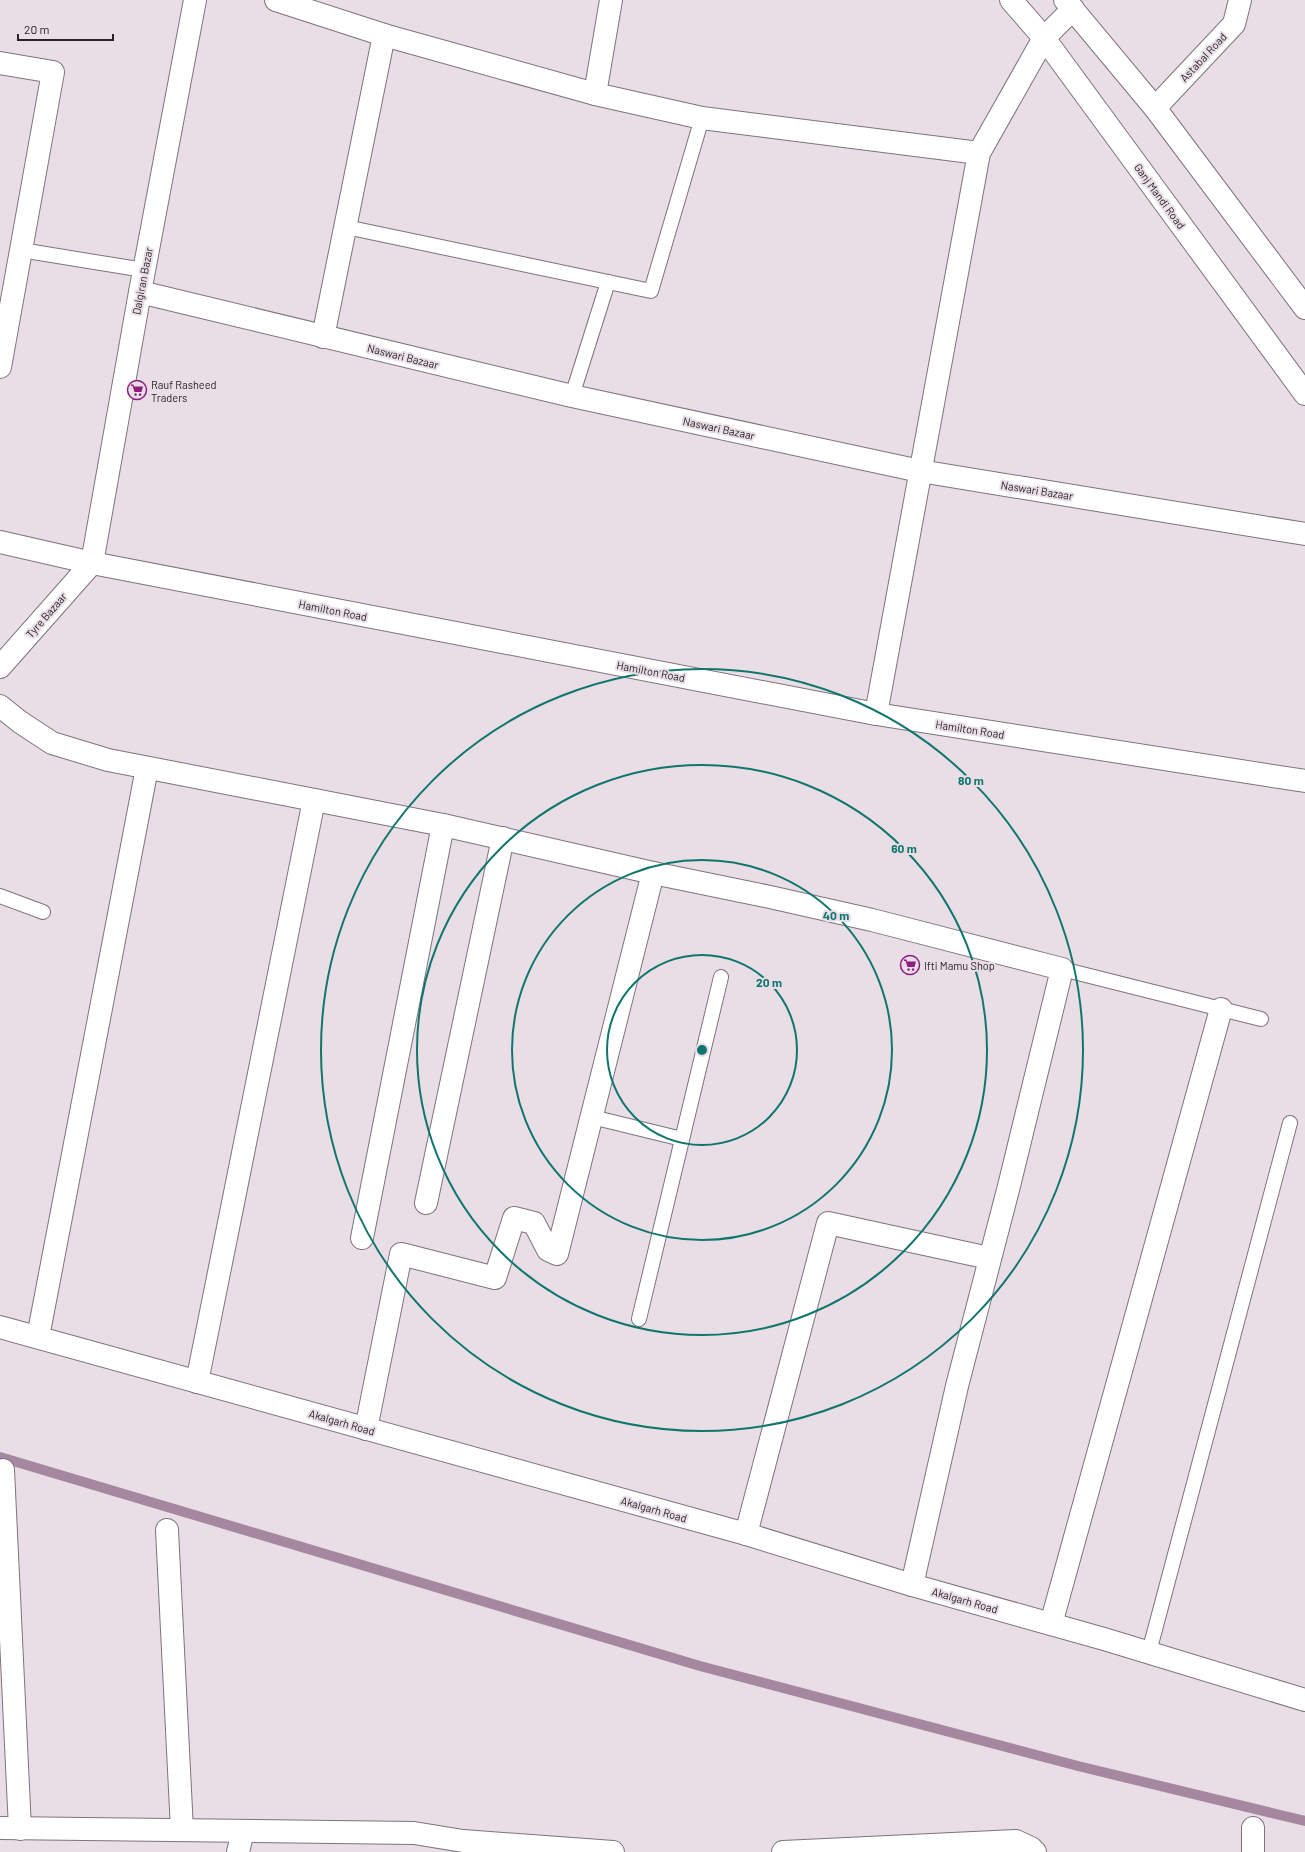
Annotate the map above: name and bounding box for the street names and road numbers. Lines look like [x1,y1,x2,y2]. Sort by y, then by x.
street label: Astabal Road [1177,30,1229,84]
street label: Ganj Mandi Road [1132,161,1188,231]
street label: Dalgiran Bazar [129,246,155,316]
street label: Naswari Bazaar [366,341,440,371]
street label: Naswari Bazaar [682,414,756,442]
street label: Naswari Bazaar [1000,478,1074,502]
street label: Tyre Bazaar [23,590,69,640]
street label: Hamilton Road [298,597,368,623]
street label: Hamilton Road [616,658,686,684]
street label: Hamilton Road [935,717,1005,741]
street label: Akalgarh Road [307,1406,377,1438]
street label: Akalgarh Road [619,1493,689,1525]
street label: Akalgarh Road [930,1584,1000,1616]

